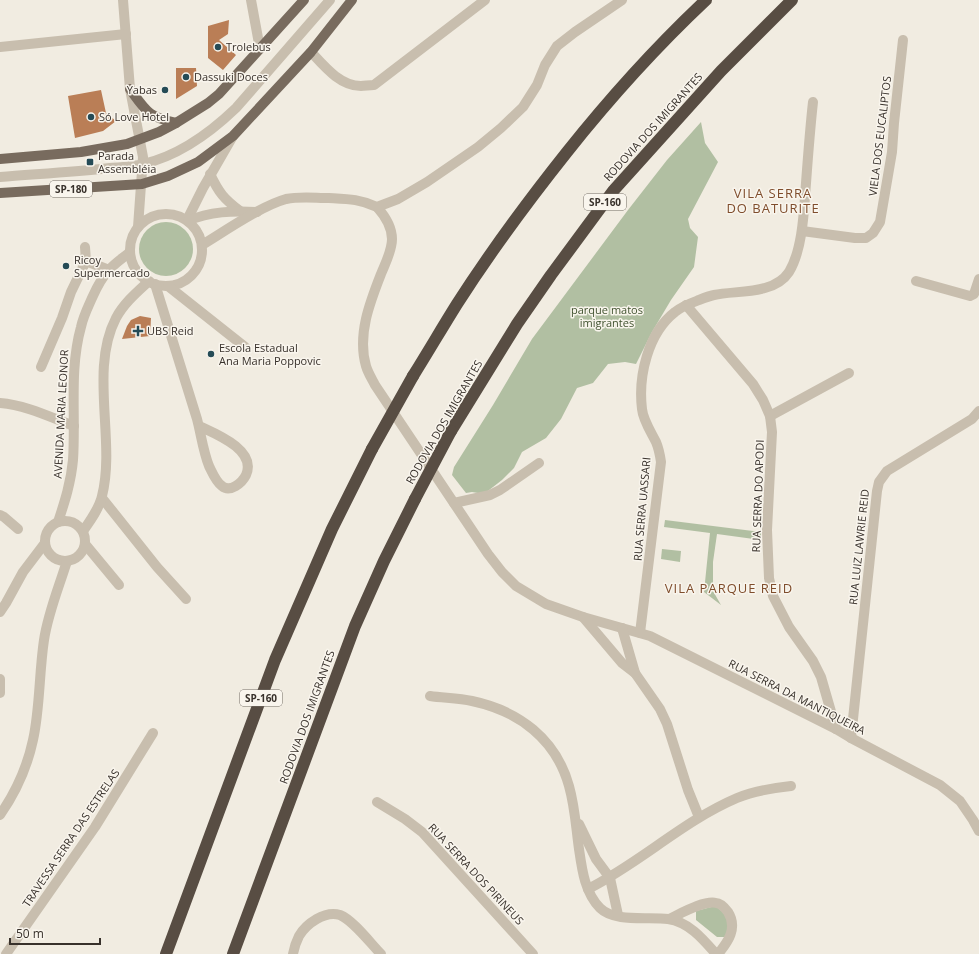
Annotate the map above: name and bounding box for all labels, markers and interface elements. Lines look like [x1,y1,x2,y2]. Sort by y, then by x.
place label: Trolebus [226,39,271,54]
marker: Trolebus [213,42,223,52]
place label: Dassuki Doces [194,69,268,84]
street label: RODOVIA DOS IMIGRANTES [600,69,705,184]
marker: Dassuki Doces [181,72,191,82]
street label: VIELA DOS EUCALIPTOS [865,75,894,197]
place label: Yabas [127,82,157,97]
marker: Yabas [160,85,170,95]
place label: Só Love Hotel [99,109,169,124]
marker: Só Love Hotel [86,112,96,122]
place label: Parada Assembléia [98,148,156,176]
marker: Parada Assembléia [85,157,95,167]
road number: SP-180 [50,181,92,197]
district label: VILA SERRA DO BATURITE [726,184,820,217]
road number: SP-160 [584,194,626,210]
place label: Ricoy Supermercado [74,252,150,280]
marker: Ricoy Supermercado [61,261,71,271]
park label: parque matos imigrantes [571,302,643,330]
place label: UBS Reid [147,323,194,338]
marker: UBS Reid [132,325,144,337]
place label: Escola Estadual Ana Maria Poppovic [219,340,321,368]
street label: AVENIDA MARIA LEONOR [50,349,71,479]
marker: Escola Estadual Ana Maria Poppovic [206,349,216,359]
street label: RODOVIA DOS IMIGRANTES [402,357,485,487]
street label: RUA SERRA DO APODI [748,439,767,553]
street label: RUA SERRA UASSARI [629,456,654,561]
street label: RUA LUIZ LAWRIE REID [845,488,872,606]
district label: VILA PARQUE REID [665,579,793,597]
street label: RODOVIA DOS IMIGRANTES [275,648,338,786]
street label: RUA SERRA DA MANTIQUEIRA [726,655,868,738]
road number: SP-160 [240,690,282,706]
street label: TRAVESSA SERRA DAS ESTRELAS [19,766,123,910]
street label: RUA SERRA DOS PIRINEUS [425,820,527,928]
scale bar [10,920,100,946]
text: 50 m [16,925,44,942]

